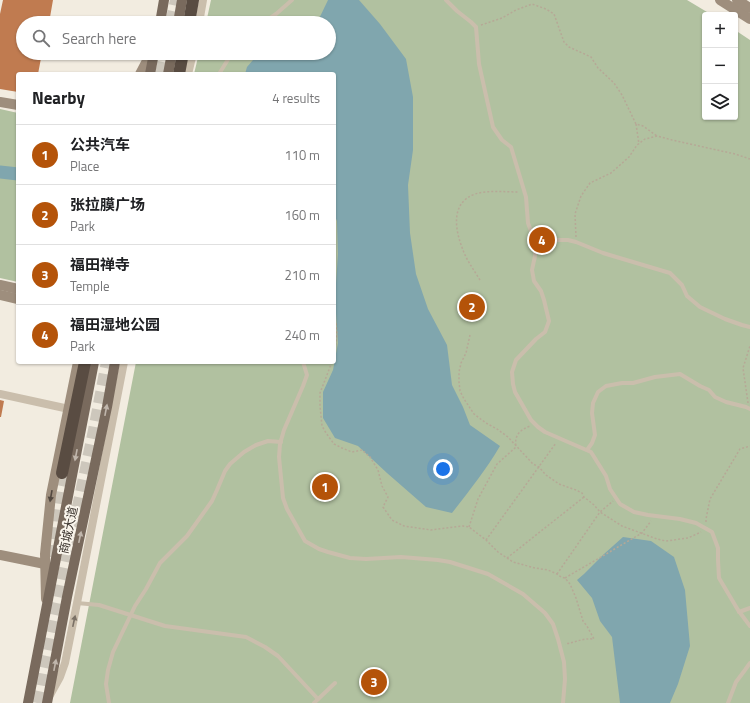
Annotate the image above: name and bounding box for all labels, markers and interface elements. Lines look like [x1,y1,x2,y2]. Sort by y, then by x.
map controls [702,12,738,120]
button: + [702,12,738,48]
search box [16,16,336,60]
icon: search [30,27,52,49]
text: Search here [62,27,136,50]
button: − [702,48,738,84]
button: layers [702,84,738,120]
text: Nearby [32,85,85,111]
text: 4 results [272,88,320,108]
text: 公共汽车 [70,133,130,156]
text: 1 [41,145,49,165]
text: 110 m [284,145,320,165]
text: Place [70,156,99,176]
text: 张拉膜广场 [70,193,145,216]
text: 2 [41,205,49,225]
text: 160 m [284,205,320,225]
text: Park [70,216,95,236]
pin: 4 [529,225,555,255]
text: 福田禅寺 [70,253,130,276]
text: 3 [41,265,49,285]
text: 210 m [284,265,320,285]
text: Temple [70,276,110,296]
pin: 2 [459,292,485,322]
text: 福田湿地公园 [70,313,160,336]
text: 4 [41,325,49,345]
text: 240 m [284,325,320,345]
text: Park [70,336,95,356]
one-way arrow [104,404,110,416]
one-way arrow [73,449,79,461]
your location [433,459,453,479]
pin: 1 [312,472,338,502]
one-way arrow [48,490,54,502]
street label: 商城大道 [54,505,82,555]
one-way arrow [77,531,83,543]
one-way arrow [71,615,77,627]
one-way arrow [52,659,58,671]
pin: 3 [361,667,387,697]

